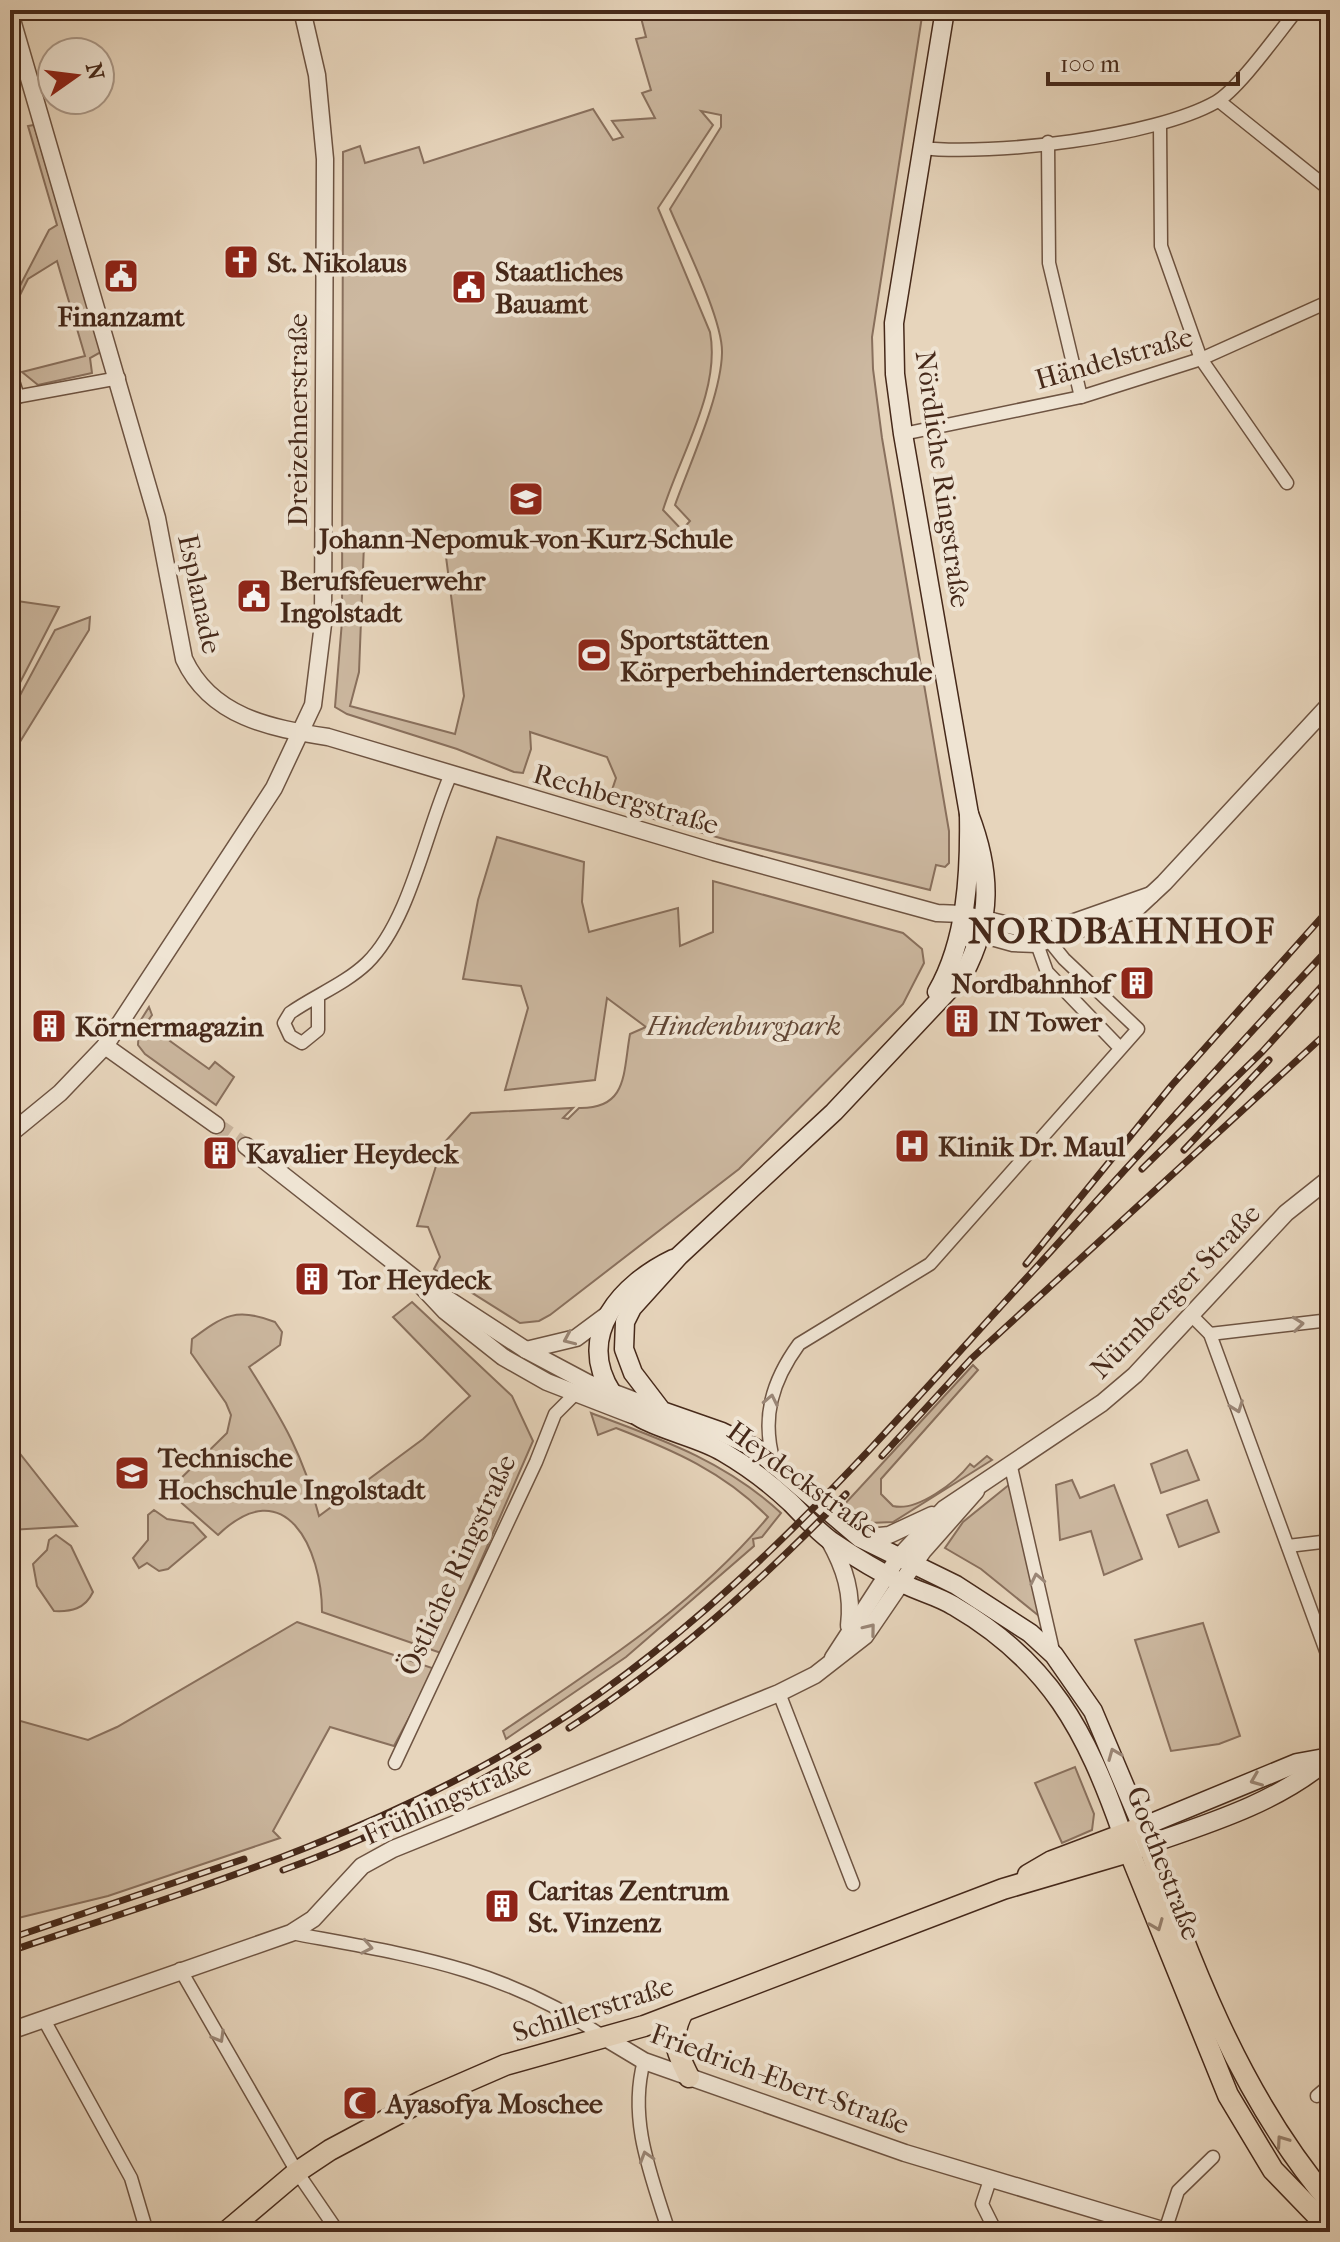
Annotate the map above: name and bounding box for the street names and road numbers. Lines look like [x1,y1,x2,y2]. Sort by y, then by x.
street label: Dreizehnerstraße [281,313,314,527]
street label: Händelstraße [1031,320,1197,396]
street label: Nördliche Ringstraße [909,348,977,610]
street label: Esplanade [171,531,229,657]
street label: Rechbergstraße [530,757,723,841]
street label: Nürnberger Straße [1083,1197,1267,1385]
street label: Heydeckstraße [721,1414,885,1546]
street label: Östliche Ringstraße [391,1449,523,1681]
street label: Frühlingstraße [358,1748,536,1852]
street label: Goethestraße [1120,1782,1208,1945]
street label: Schillerstraße [509,1969,677,2049]
street label: Friedrich-Ebert-Straße [646,2017,914,2141]

